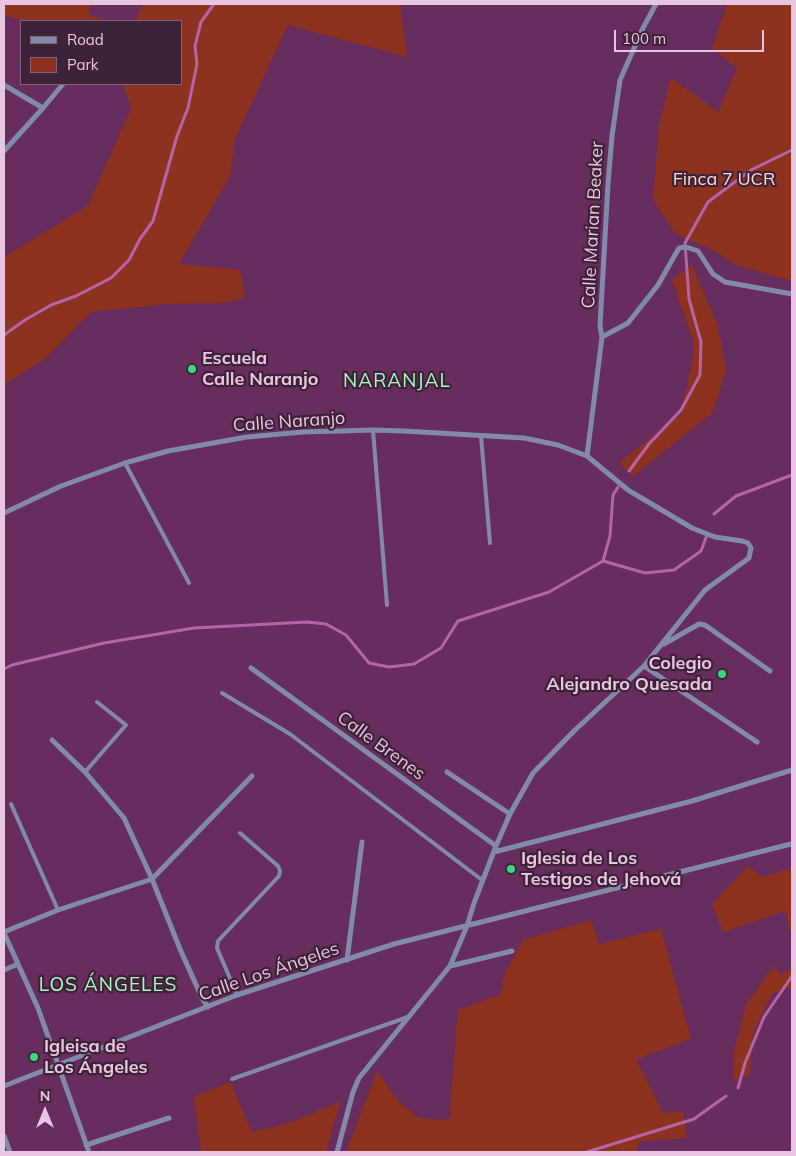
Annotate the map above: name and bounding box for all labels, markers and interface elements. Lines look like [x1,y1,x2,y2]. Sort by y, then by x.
legend [20,20,182,85]
scale bar [616,20,766,52]
text: 100 m [622,29,666,48]
text: Road [67,30,104,49]
text: Park [67,55,99,74]
street label: Calle Marian Beaker [578,141,608,309]
park label: Finca 7 UCR [673,169,775,191]
place label: Escuela Calle Naranjo [202,348,318,390]
marker: Escuela Calle Naranjo [186,363,198,375]
district label: NARANJAL [342,370,452,392]
street label: Calle Naranjo [232,407,346,437]
place label: Colegio Alejandro Quesada [546,653,712,696]
marker: Colegio Alejandro Quesada [716,668,728,680]
street label: Calle Brenes [333,707,429,785]
place label: Iglesia de Los Testigos de Jehová [521,848,681,891]
marker: Iglesia de Los Testigos de Jehová [505,863,517,875]
street label: Calle Los Ángeles [196,938,342,1006]
district label: LOS ÁNGELES [37,974,179,996]
place label: Igleisa de Los Ángeles [44,1036,148,1078]
marker: Igleisa de Los Ángeles [28,1051,40,1063]
north arrow [20,1086,70,1136]
text: N [40,1087,50,1105]

